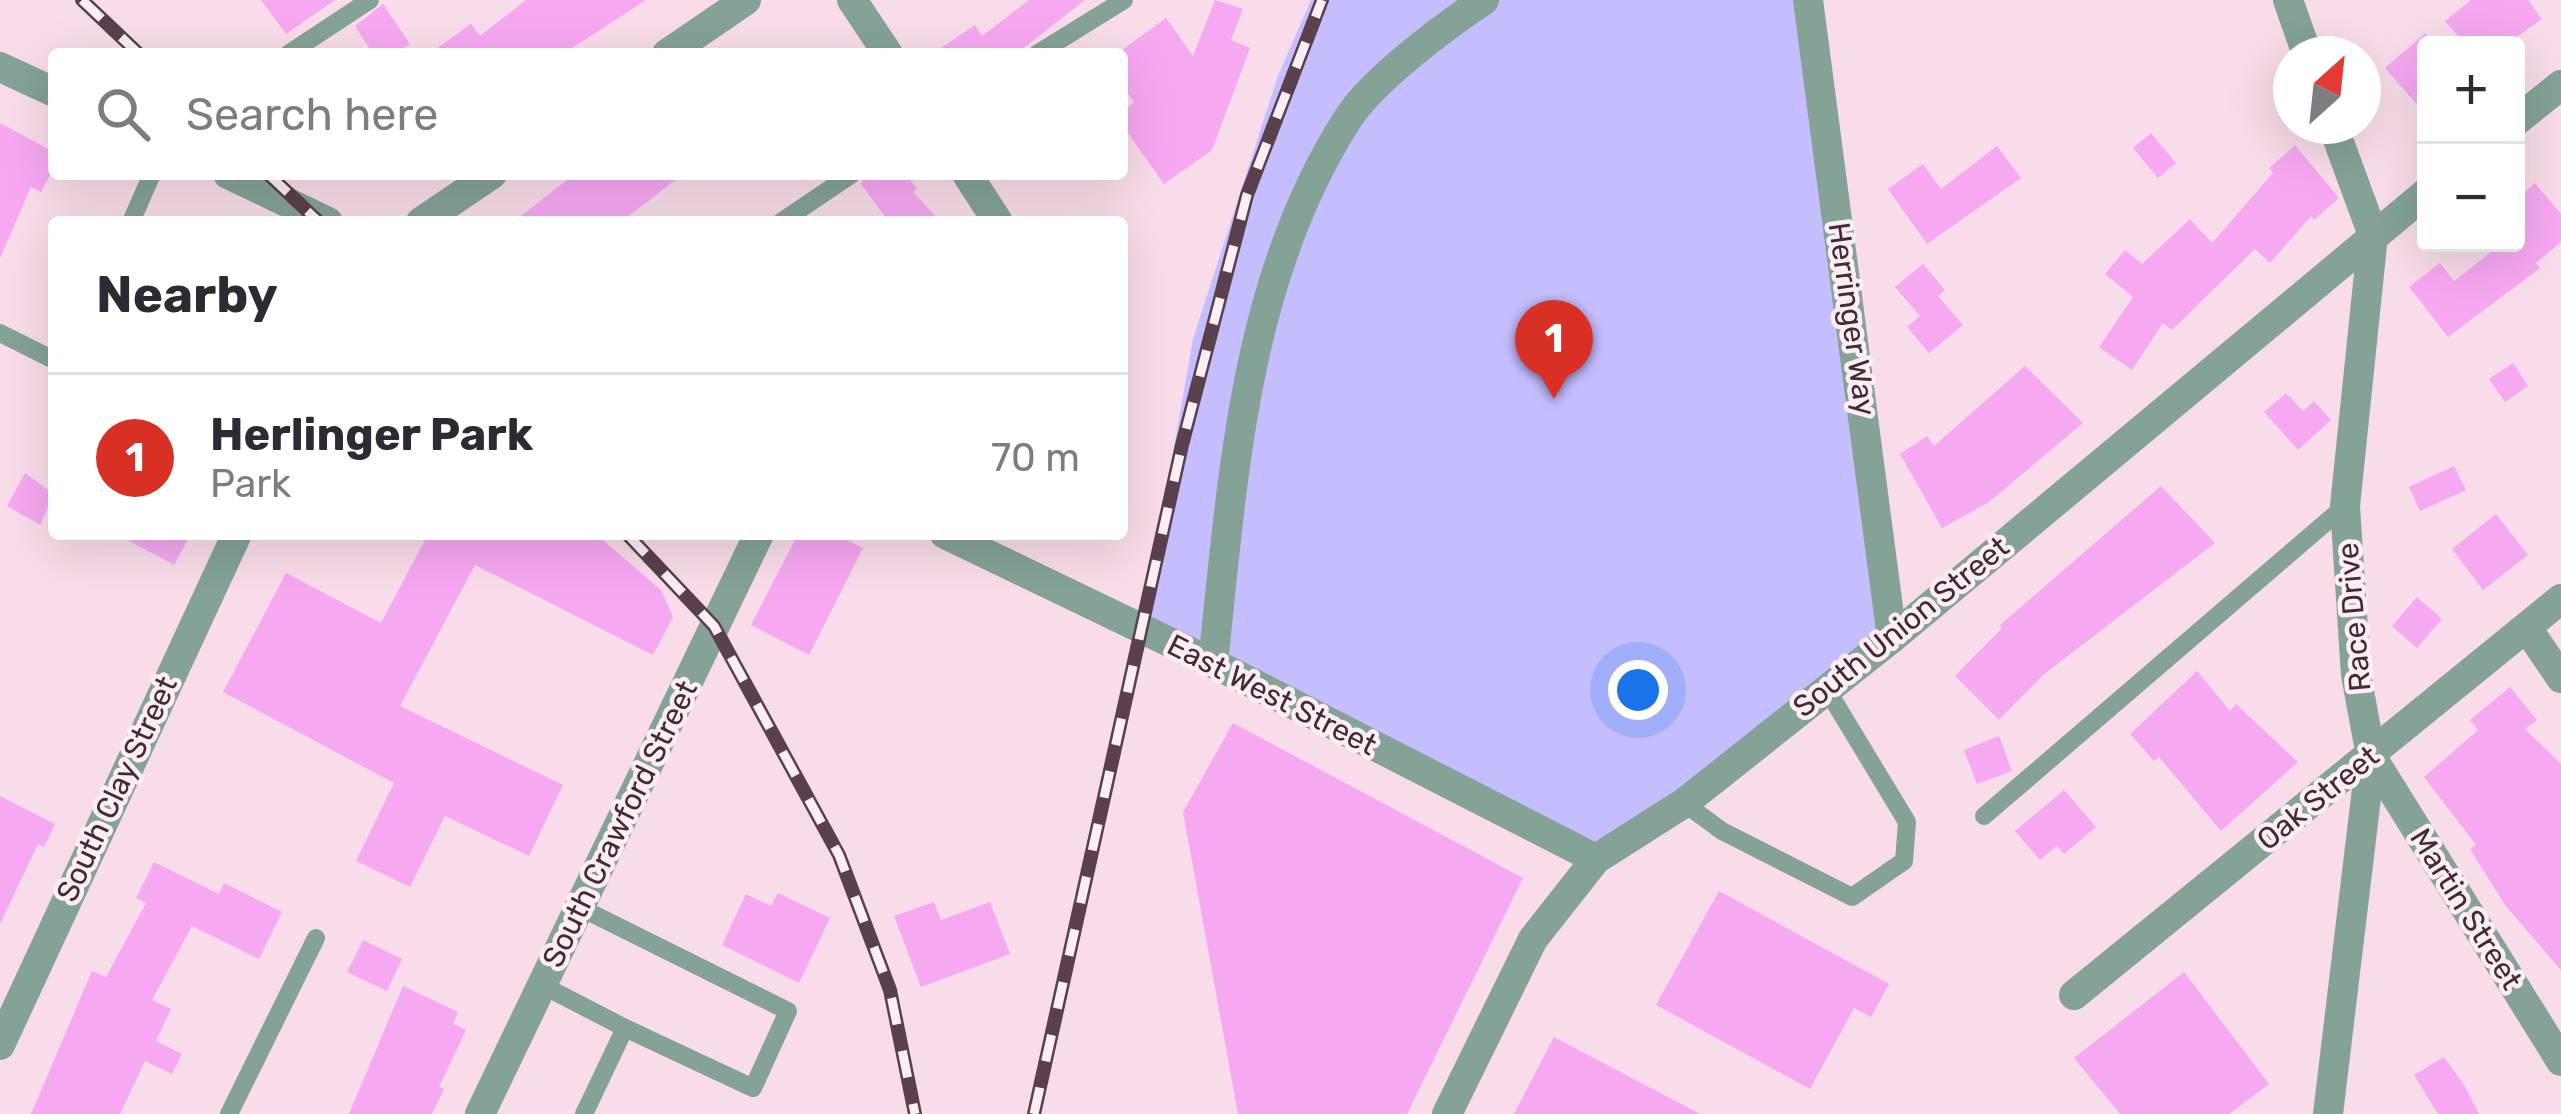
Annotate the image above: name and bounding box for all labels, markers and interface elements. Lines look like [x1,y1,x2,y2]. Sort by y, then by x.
north arrow [2273,36,2381,144]
map controls [2417,36,2525,252]
button: + [2417,36,2525,144]
search box [48,48,1128,180]
icon: search [90,81,156,147]
text: Search here [186,88,438,141]
button: − [2417,144,2525,252]
street label: Herringer Way [1821,220,1883,418]
text: Nearby [96,264,278,325]
pin: 1 [1515,300,1593,399]
text: Herlinger Park [210,408,533,461]
text: 1 [125,435,145,481]
text: 70 m [991,435,1080,481]
text: Park [210,461,291,507]
street label: South Union Street [1786,529,2016,725]
street label: Race Drive [2330,541,2378,693]
street label: East West Street [1161,627,1383,763]
your location [1608,660,1668,720]
street label: South Clay Street [49,670,185,907]
street label: South Crawford Street [535,675,705,973]
street label: Oak Street [2250,738,2386,858]
street label: Martin Street [2402,822,2530,996]

